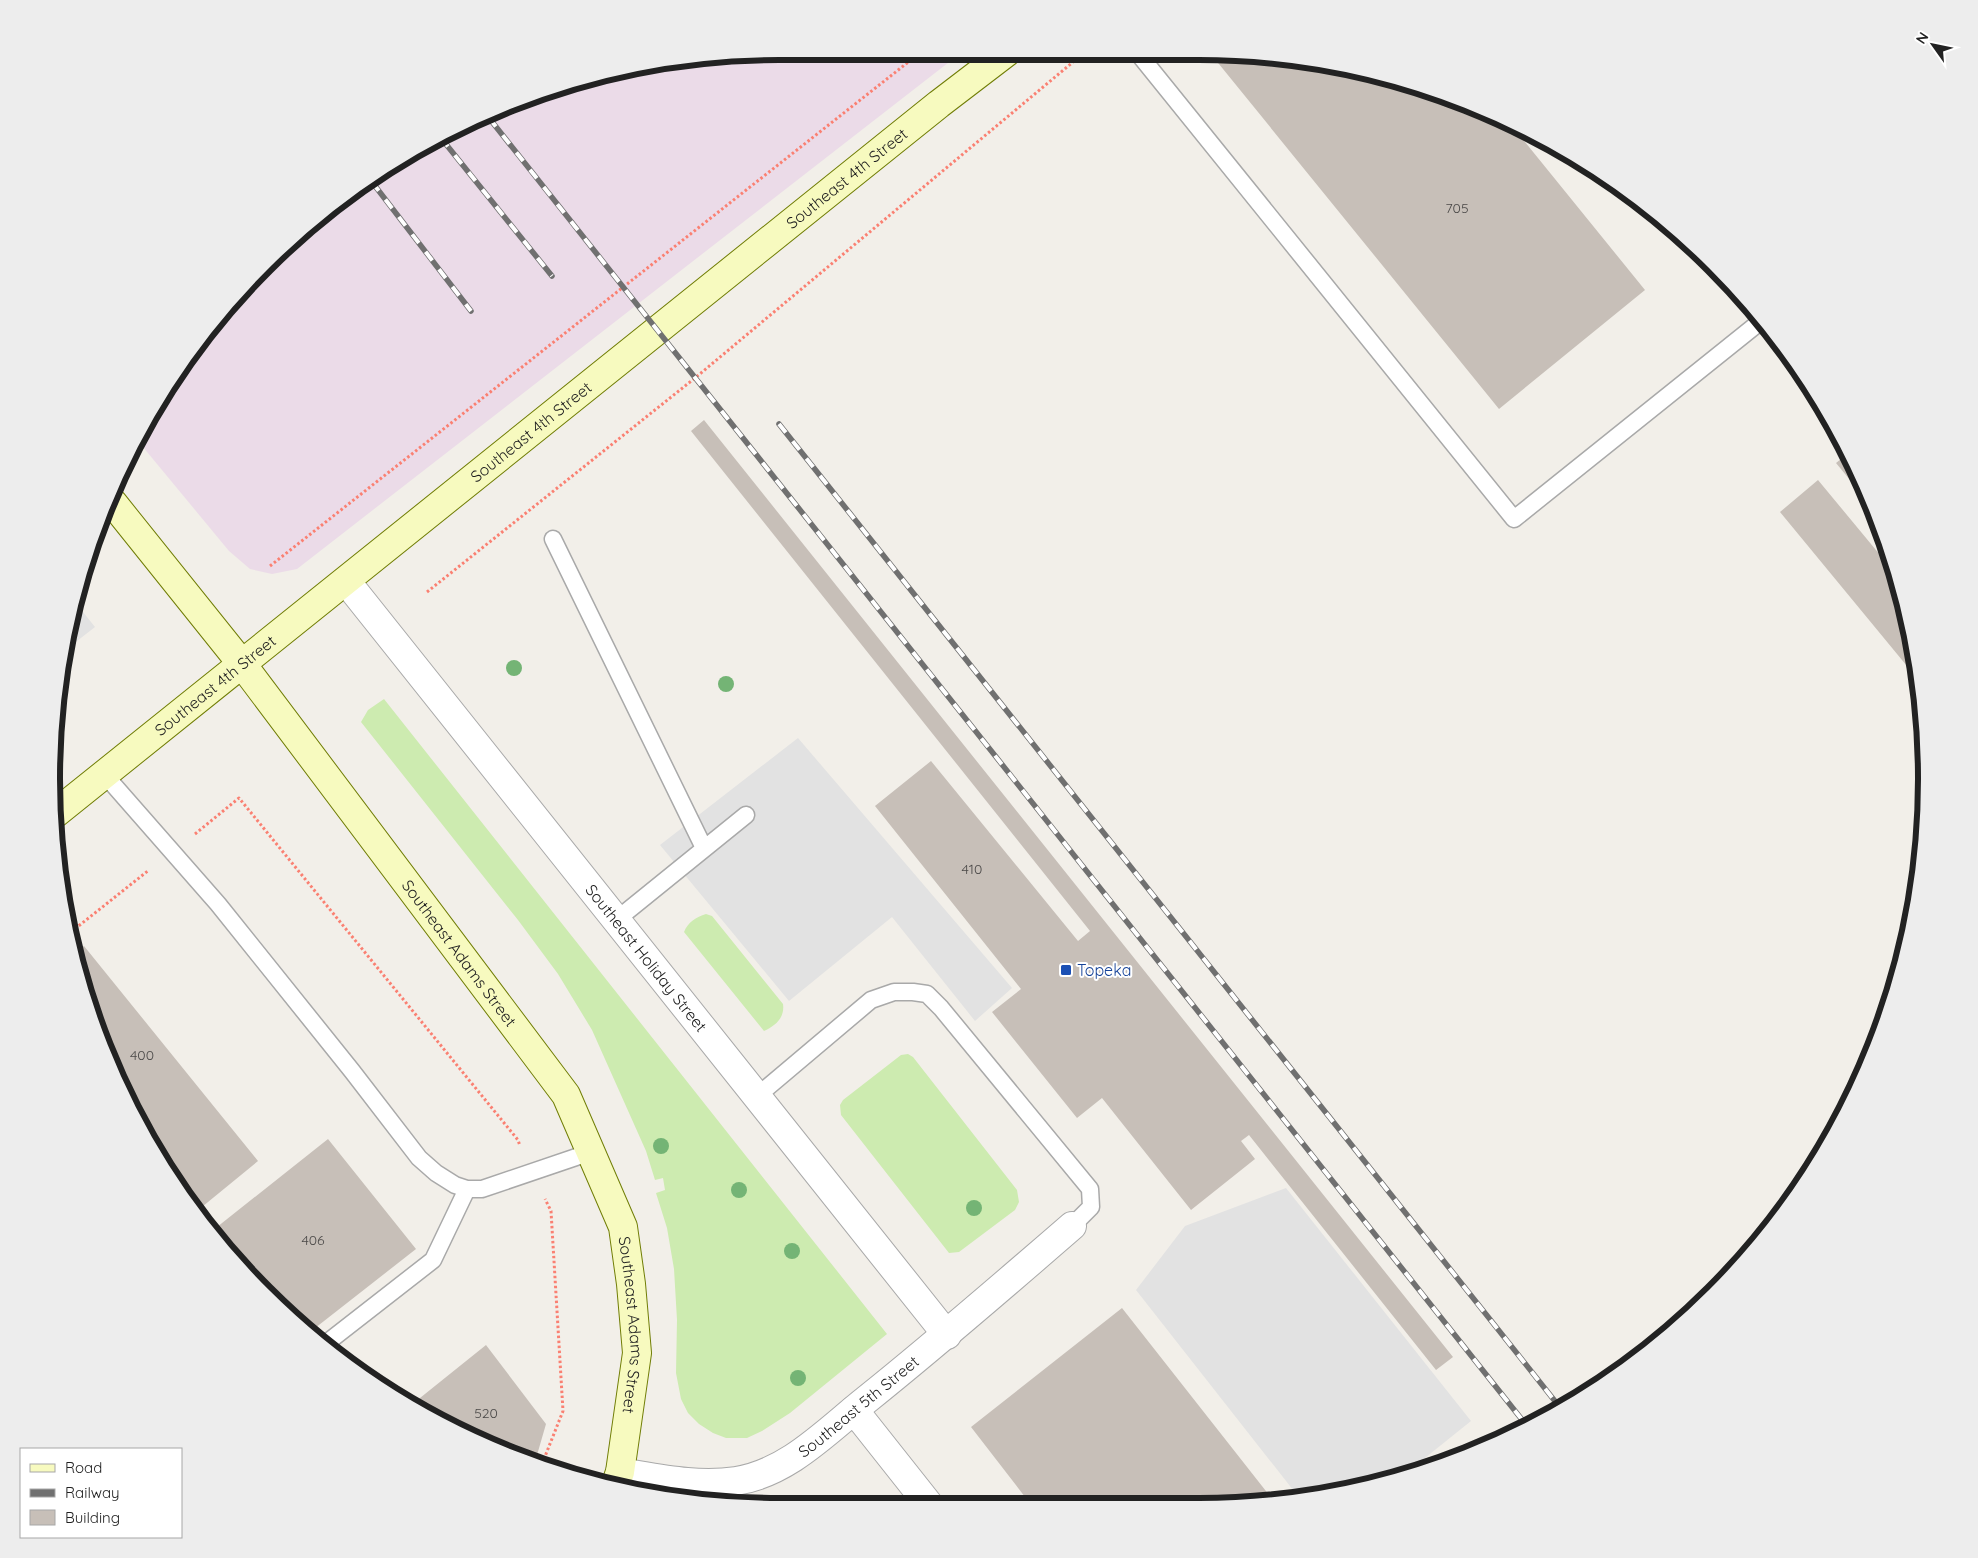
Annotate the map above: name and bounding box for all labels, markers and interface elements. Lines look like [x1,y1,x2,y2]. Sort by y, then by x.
north arrow [1908,20,1958,70]
text: N [1912,29,1932,47]
street label: Southeast 4th Street [782,124,911,233]
house number: 705 [1445,199,1469,217]
street label: Southeast 4th Street [466,377,595,486]
street label: Southeast 4th Street [150,631,280,740]
house number: 410 [962,860,982,878]
street label: Southeast Adams Street [398,876,521,1030]
street label: Southeast Holiday Street [581,880,711,1036]
place label: Topeka [1077,960,1131,980]
marker: Topeka [1059,963,1073,977]
house number: 400 [130,1046,154,1064]
house number: 406 [301,1231,325,1249]
street label: Southeast Adams Street [614,1235,647,1415]
street label: Southeast 5th Street [794,1351,923,1462]
house number: 520 [474,1404,498,1422]
legend [20,1448,182,1538]
text: Road [65,1458,102,1477]
text: Railway [65,1483,120,1502]
text: Building [65,1508,120,1527]

